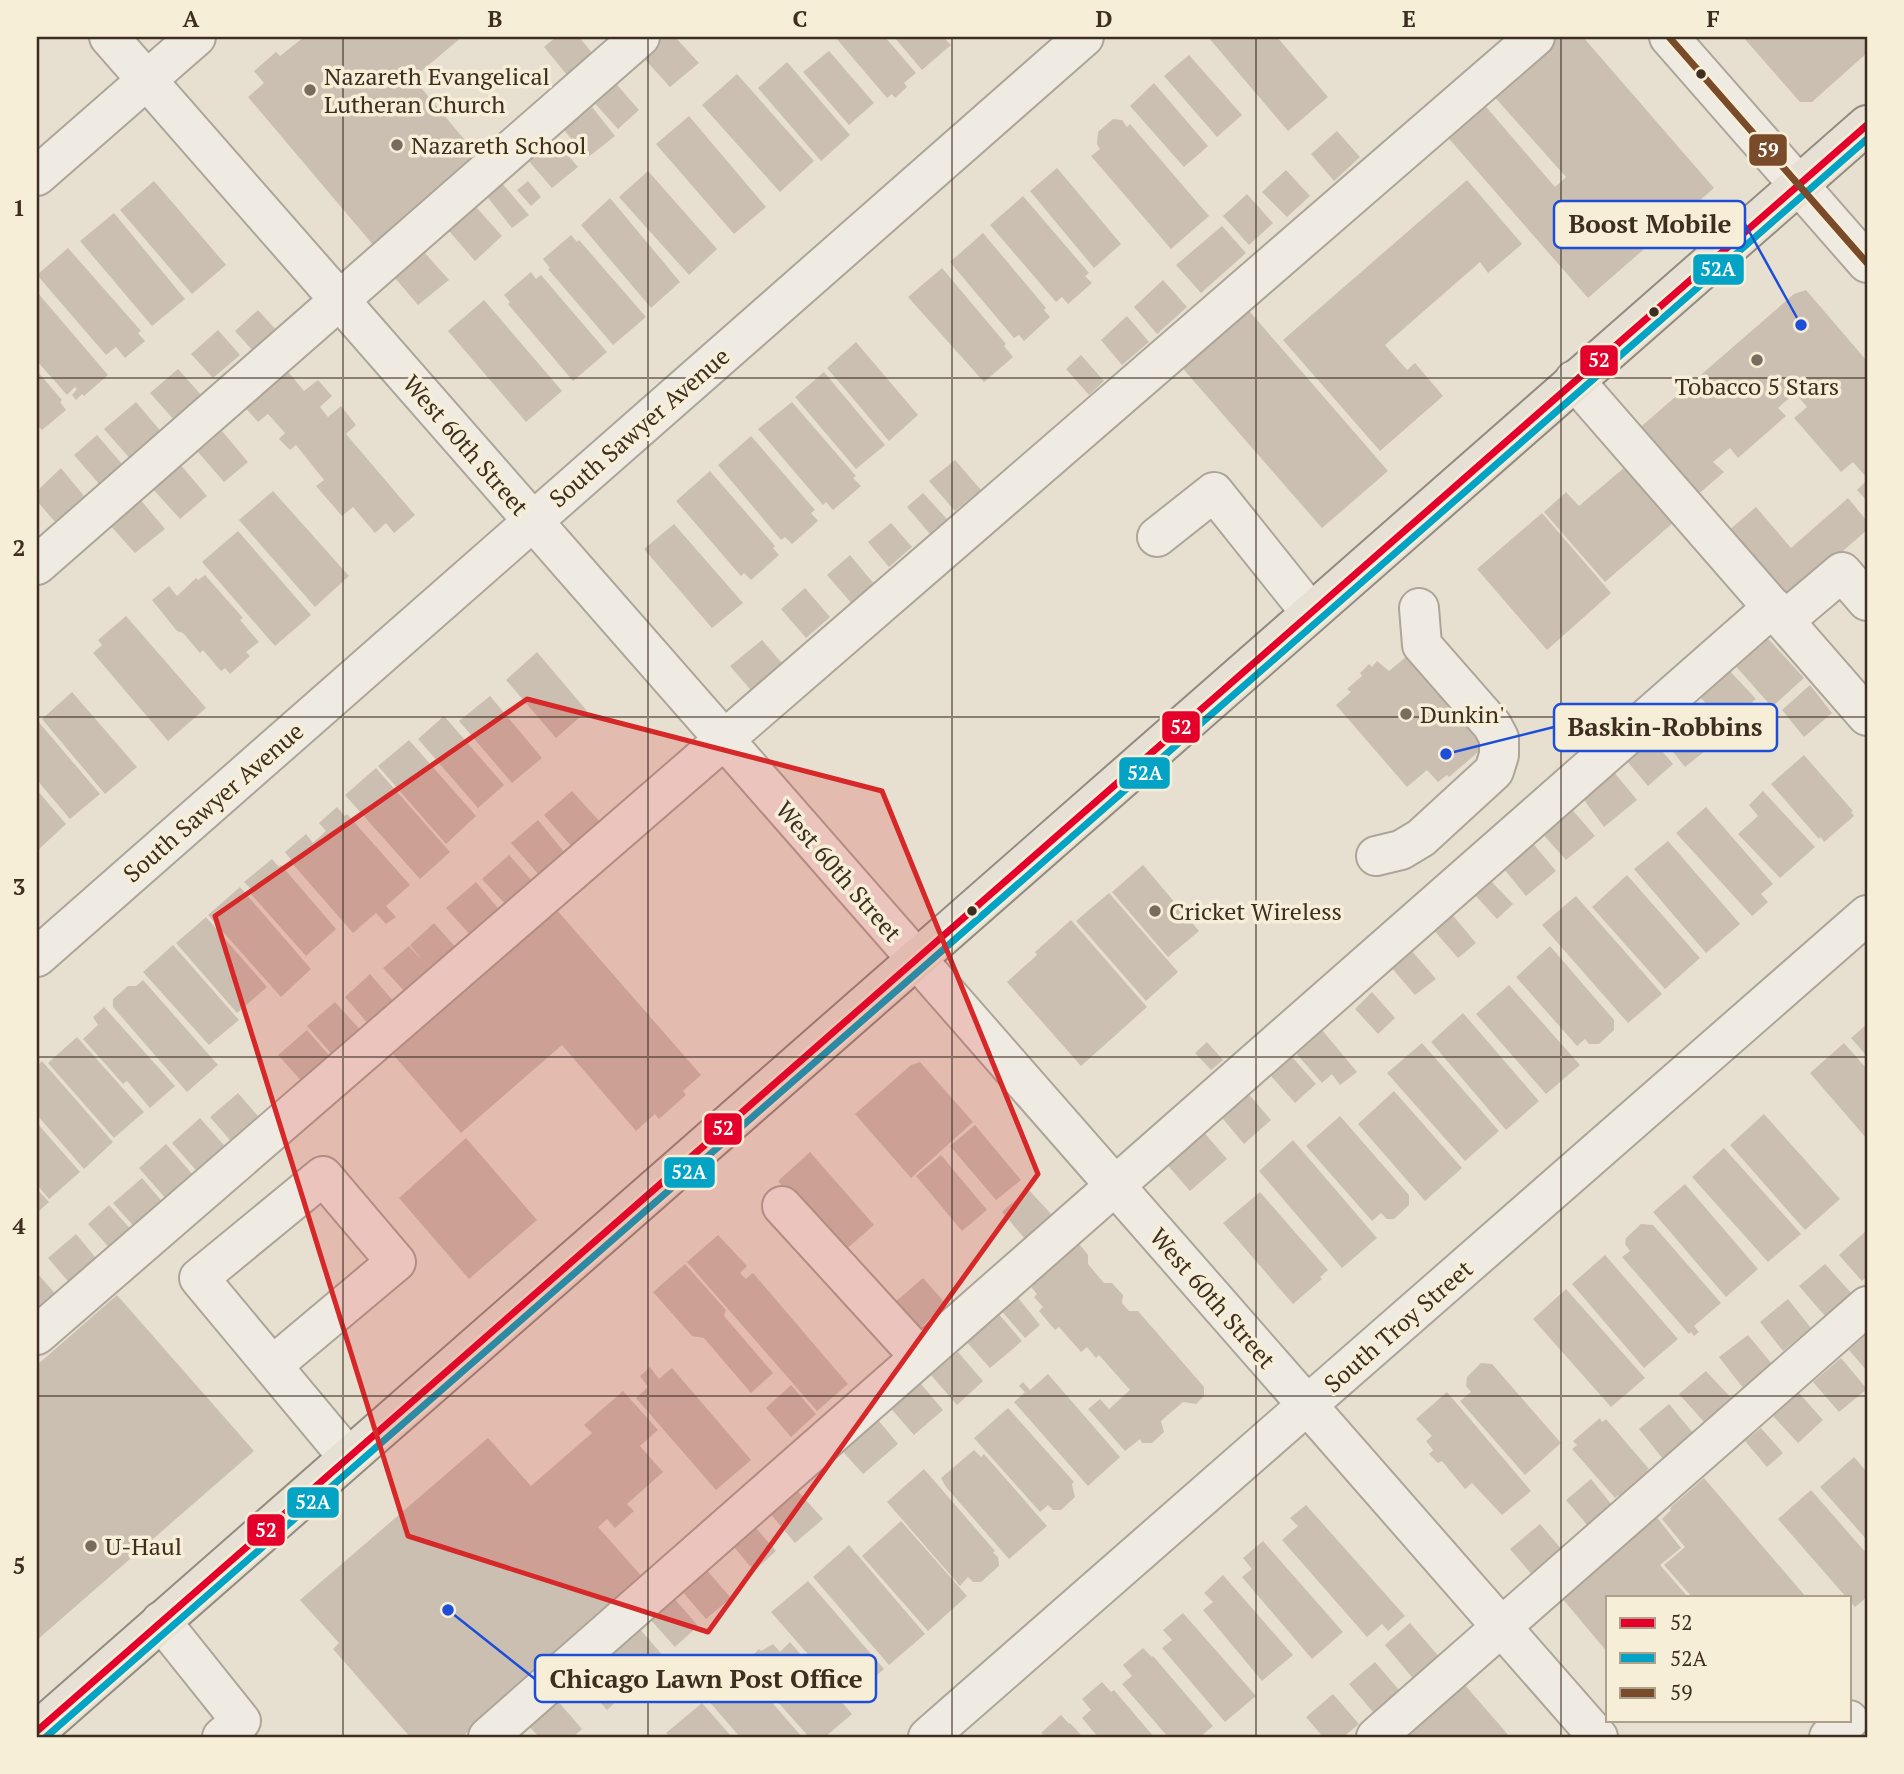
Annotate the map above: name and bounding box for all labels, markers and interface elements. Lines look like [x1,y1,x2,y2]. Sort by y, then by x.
text: A [183,3,200,34]
text: B [488,3,503,34]
text: C [793,3,808,34]
text: D [1096,3,1113,34]
text: E [1402,3,1416,34]
text: F [1706,3,1720,34]
place label: Nazareth Evangelical Lutheran Church [324,60,550,120]
unlabelled marker [1694,67,1708,81]
marker: Nazareth Evangelical Lutheran Church [302,82,318,98]
place label: Nazareth School [411,129,587,161]
line badge: 59 [1748,133,1788,167]
marker: Nazareth School [389,137,405,153]
text: 59 [1757,137,1779,162]
text: 1 [13,192,26,223]
callout: Boost Mobile [1554,201,1745,248]
text: Boost Mobile [1568,206,1732,240]
line badge: 52A [1692,253,1745,286]
text: 52A [1700,256,1736,281]
unlabelled marker [1647,305,1661,319]
street label: South Sawyer Avenue [542,340,736,514]
line badge: 52 [1579,344,1619,377]
text: 52 [1588,347,1610,372]
marker: Tobacco 5 Stars [1749,352,1765,368]
street label: West 60th Street [396,368,536,522]
place label: Tobacco 5 Stars [1675,370,1839,402]
text: 2 [13,532,26,563]
place label: Dunkin' [1420,698,1504,730]
callout: Baskin-Robbins [1554,704,1777,751]
marker: Dunkin' [1398,706,1414,722]
text: Baskin-Robbins [1567,709,1763,743]
line badge: 52 [1161,710,1201,744]
text: 52 [1170,714,1192,739]
street label: South Sawyer Avenue [116,715,310,889]
line badge: 52A [1118,756,1171,790]
text: 52A [1127,760,1163,785]
street label: West 60th Street [769,794,909,948]
text: 3 [13,871,26,902]
place label: Cricket Wireless [1169,895,1342,927]
marker: Cricket Wireless [1147,903,1163,919]
unlabelled marker [965,904,979,918]
line badge: 52 [703,1112,743,1146]
text: 52 [712,1115,734,1140]
line badge: 52A [663,1156,716,1189]
text: 52A [671,1159,707,1184]
text: 4 [13,1210,26,1241]
street label: West 60th Street [1143,1221,1283,1375]
street label: South Troy Street [1317,1253,1479,1399]
line badge: 52A [286,1486,340,1519]
text: 52A [295,1489,331,1514]
line badge: 52 [246,1513,286,1547]
text: 52 [255,1517,277,1542]
place label: U-Haul [105,1530,182,1562]
marker: U-Haul [83,1538,99,1554]
text: 5 [13,1550,26,1581]
legend [1606,1596,1852,1722]
text: 52 [1670,1608,1692,1636]
text: 52A [1670,1644,1707,1672]
callout: Chicago Lawn Post Office [535,1655,876,1702]
text: Chicago Lawn Post Office [549,1661,863,1695]
text: 59 [1670,1678,1692,1706]

